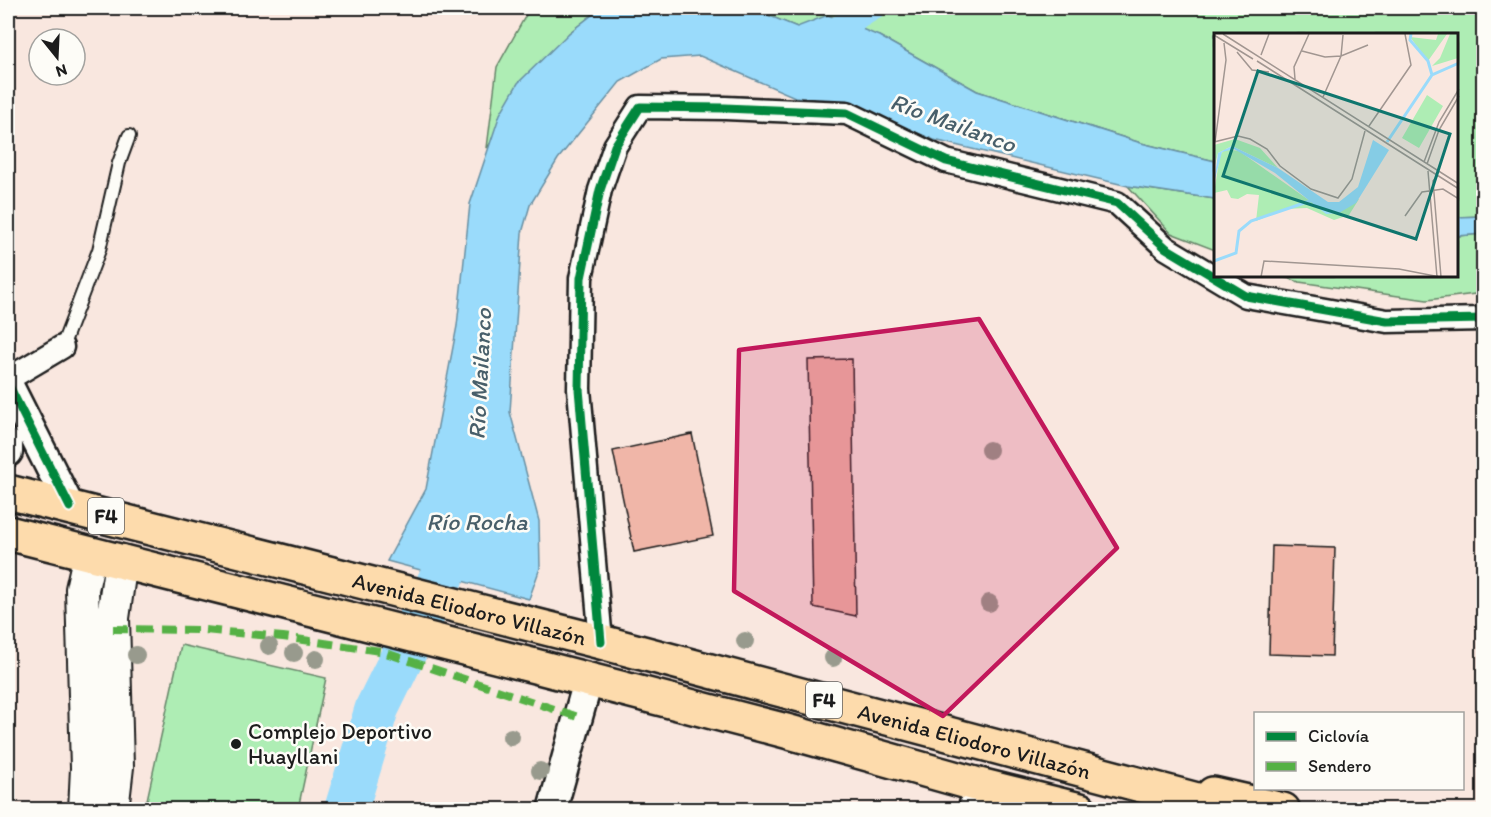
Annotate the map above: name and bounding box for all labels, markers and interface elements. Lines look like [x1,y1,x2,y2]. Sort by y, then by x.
north arrow [27,27,87,87]
inset map [1214,33,1458,278]
text: N [53,60,70,81]
water label: Río Mailanco [887,86,1021,159]
water label: Río Mailanco [462,307,497,440]
road number: F4 [88,498,124,534]
water label: Río Rocha [426,507,528,536]
street label: Avenida Eliodoro Villazón [350,567,589,652]
road number: F4 [806,682,842,718]
street label: Avenida Eliodoro Villazón [855,698,1094,785]
legend [1254,712,1464,790]
place label: Complejo Deportivo Huayllani [248,718,432,770]
text: Ciclovía [1308,725,1370,747]
marker: Complejo Deportivo Huayllani [229,737,243,751]
text: Sendero [1308,755,1371,777]

